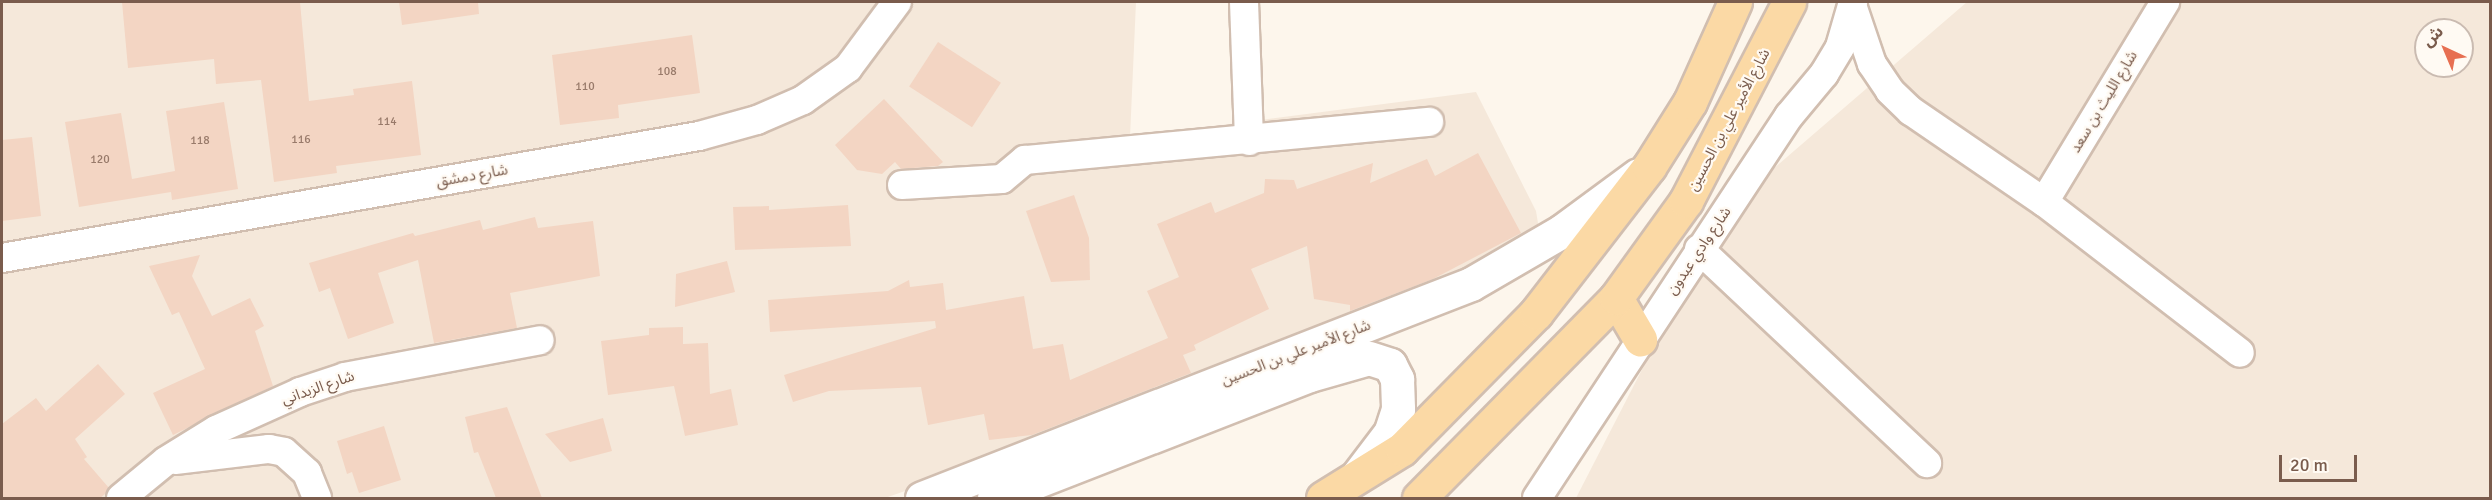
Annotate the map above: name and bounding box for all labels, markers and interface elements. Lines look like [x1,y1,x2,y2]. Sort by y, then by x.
north arrow [2414,18,2474,78]
text: ش [2418,22,2448,51]
street label: شارع الأمير علي بن الحسين [1684,46,1774,194]
street label: شارع الليث بن سعد [2067,48,2141,156]
house number: 108 [657,65,677,79]
house number: 110 [575,80,595,94]
house number: 114 [377,115,397,129]
house number: 116 [291,133,311,147]
house number: 118 [190,134,210,148]
house number: 120 [90,153,110,167]
street label: شارع دمشق [435,161,509,191]
street label: شارع وادي عبدون [1663,204,1735,298]
street label: شارع الأمير علي بن الحسين [1219,316,1373,390]
street label: شارع الزبداني [279,367,357,409]
scale bar [2282,443,2360,481]
text: 20 m [2290,454,2328,476]

